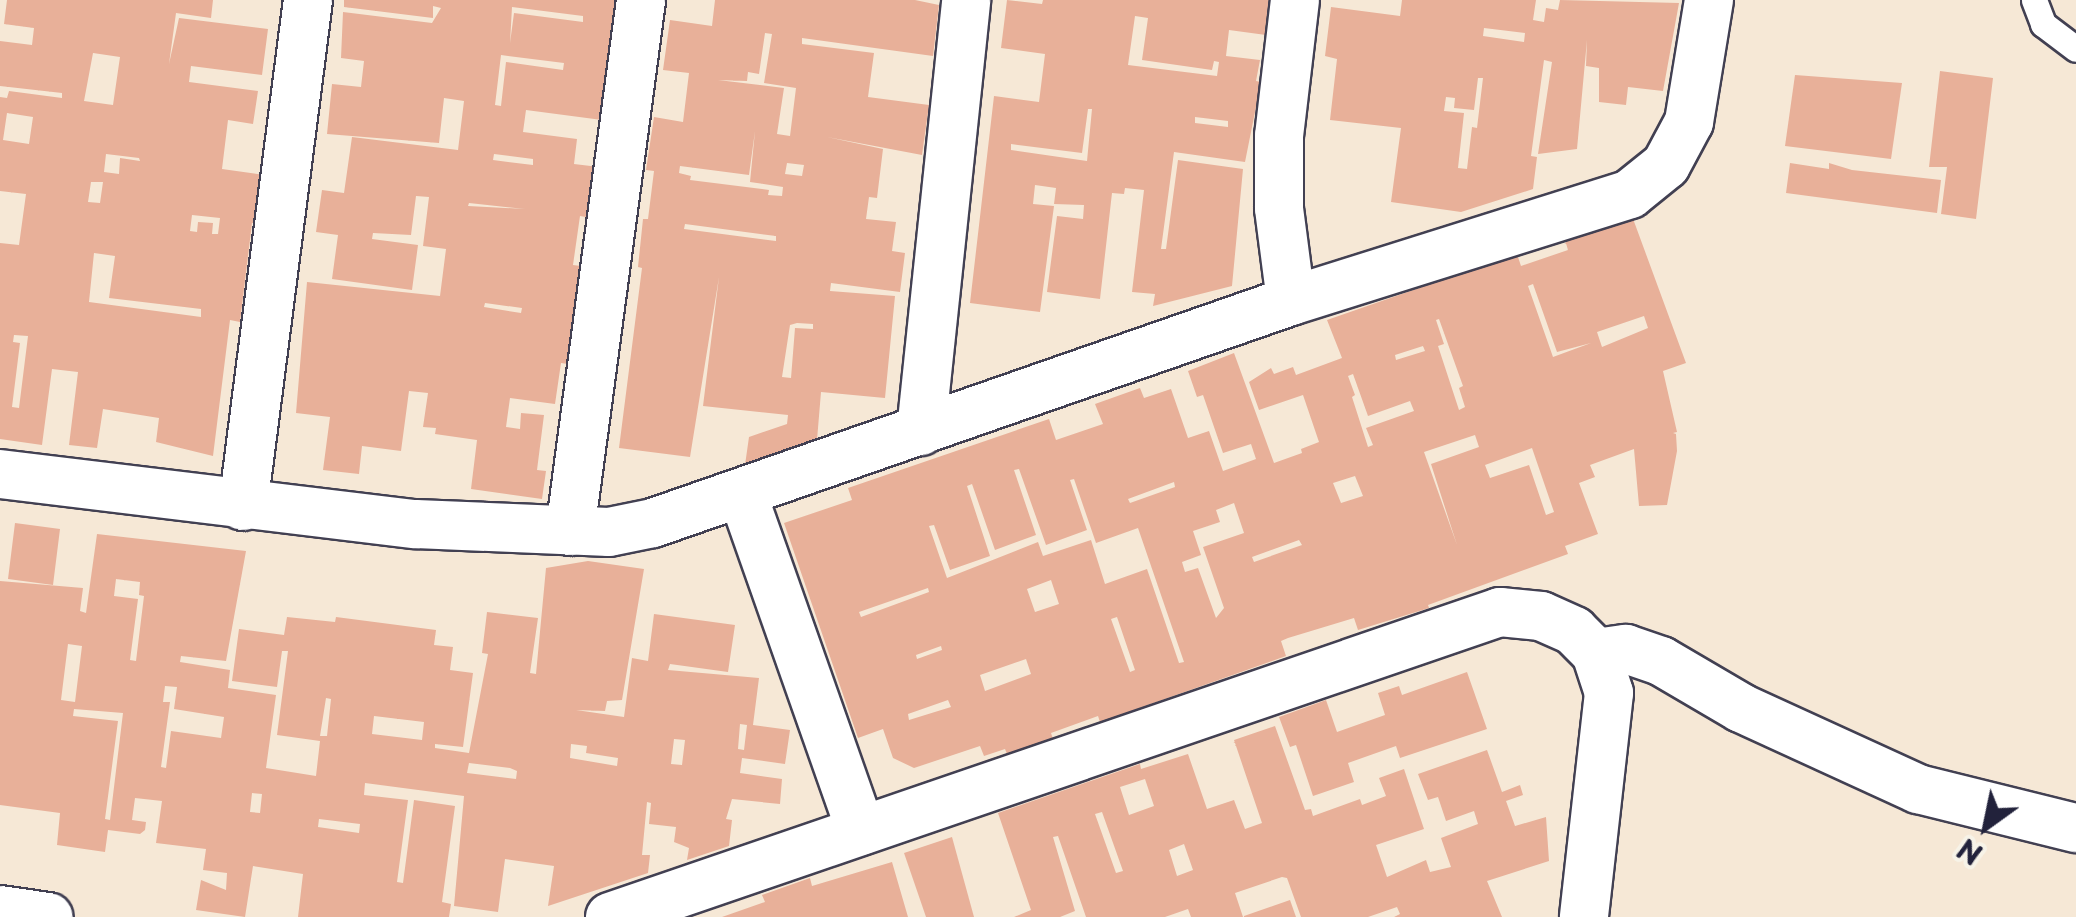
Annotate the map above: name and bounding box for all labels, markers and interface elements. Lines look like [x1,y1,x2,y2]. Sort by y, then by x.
north arrow [1936,777,2036,877]
text: N [1948,829,1990,877]

